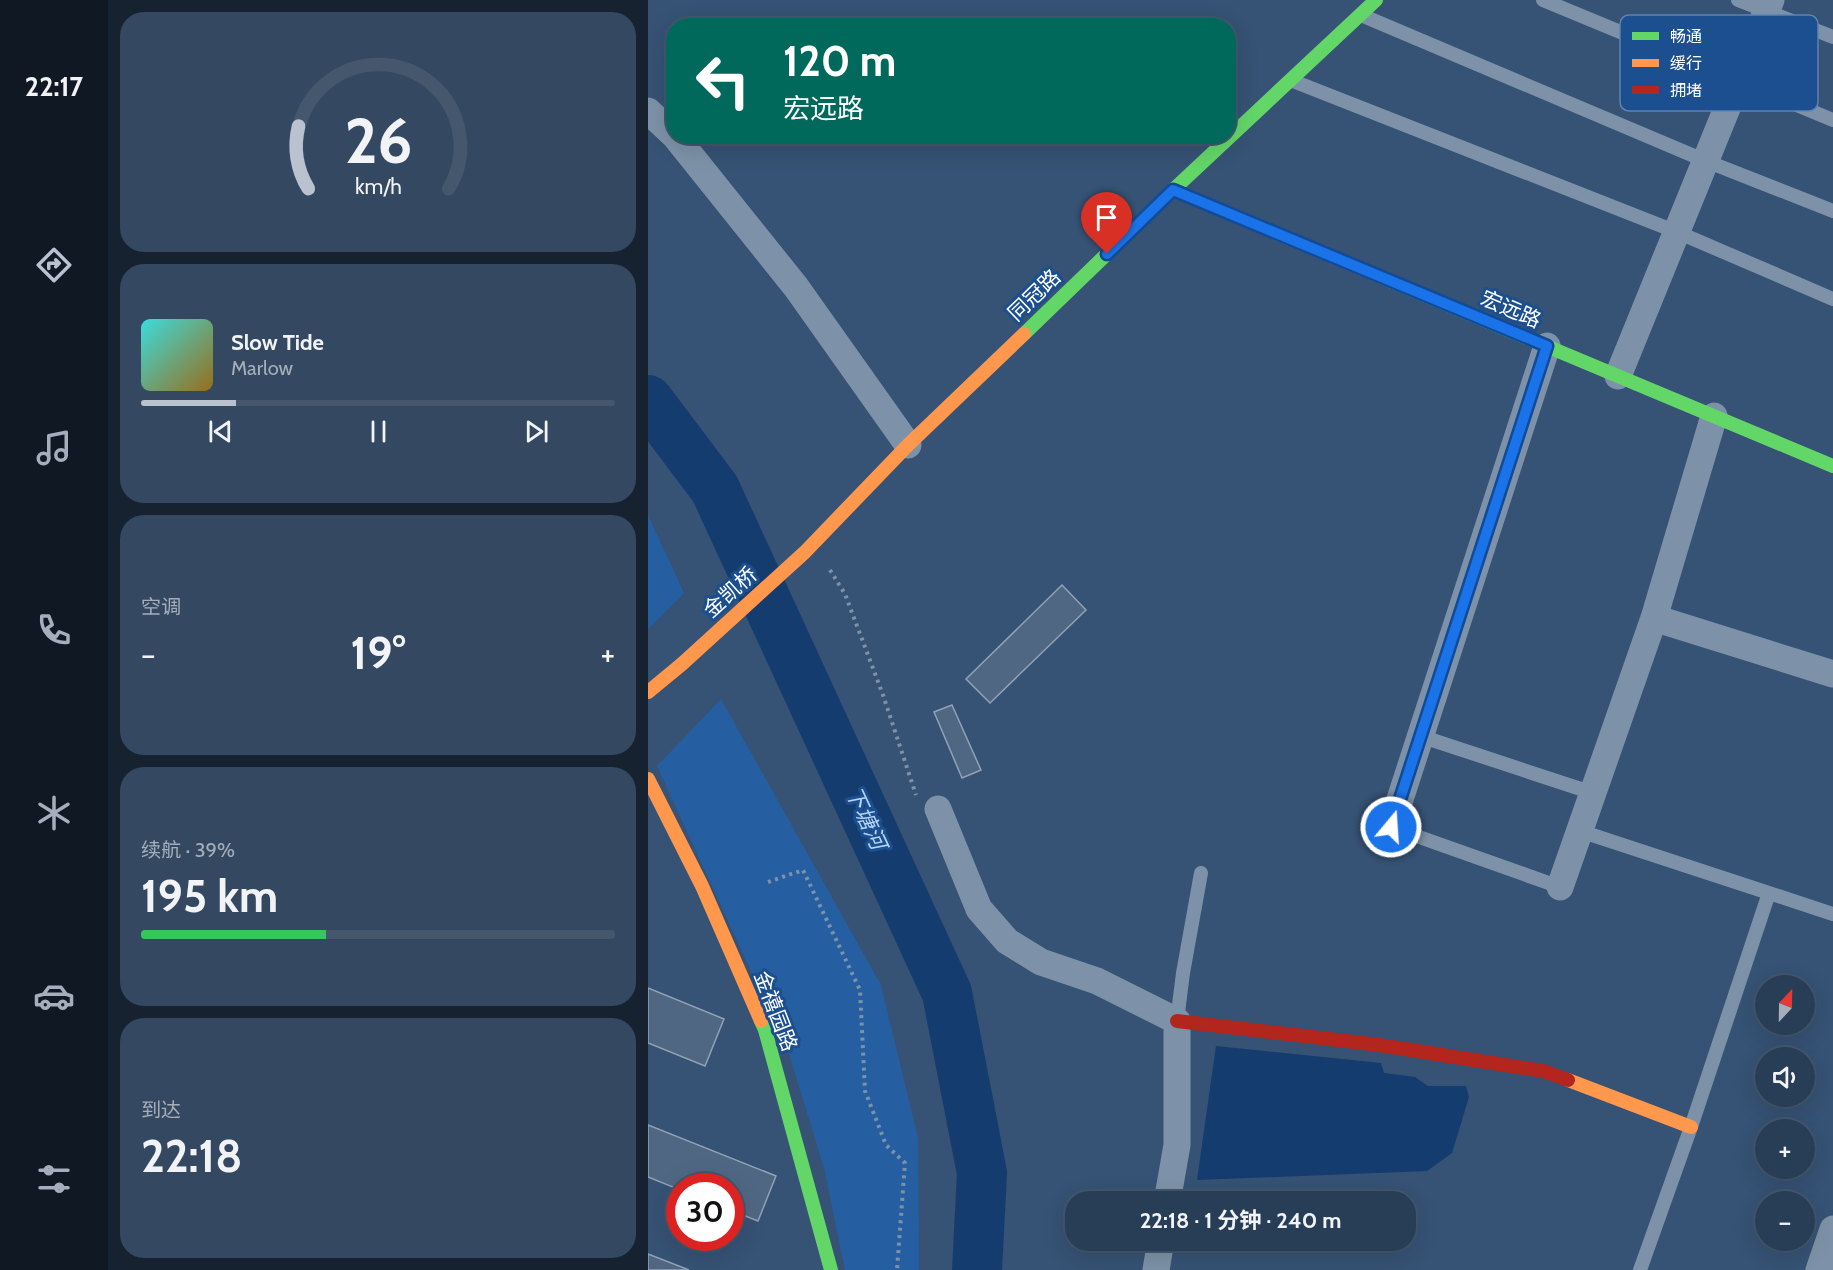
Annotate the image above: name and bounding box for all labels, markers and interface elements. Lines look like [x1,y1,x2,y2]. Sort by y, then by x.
legend [1620,15,1818,111]
text: 畅通 [1670,27,1702,46]
text: 120 m [783,35,896,87]
icon: left [684,42,762,120]
text: 缓行 [1670,54,1702,73]
text: 22:17 [25,70,83,103]
text: 拥堵 [1670,81,1702,100]
text: 宏远路 [783,92,864,125]
text: 26 [344,103,412,179]
text: km/h [355,173,401,199]
pin [1081,192,1132,254]
icon: arrive [1090,201,1123,234]
icon: directions [33,244,75,286]
street label: 同冠路 [1003,264,1065,326]
street label: 宏远路 [1477,285,1545,333]
text: Slow Tide [231,329,324,356]
text: Marlow [231,356,293,380]
icon: previous [204,415,237,448]
icon: pause [362,415,395,448]
icon: next [520,415,553,448]
icon: music [33,427,75,469]
street label: 金凯桥 [698,562,762,622]
text: 空调 [141,595,181,619]
icon: phone [33,609,75,651]
text: 19° [351,626,405,680]
text: − [141,634,156,674]
text: + [600,634,615,674]
water label: 下塘河 [840,782,894,857]
icon: climate [33,792,75,834]
position arrow [1359,795,1423,859]
text: 续航 · 39% [141,838,235,862]
text: 195 km [141,869,278,923]
street label: 金禧园路 [749,967,803,1055]
icon: car [33,975,75,1017]
north arrow [1755,975,1815,1035]
map controls [1755,975,1815,1251]
button: sound [1755,1047,1815,1107]
text: 到达 [141,1098,181,1122]
button: + [1755,1119,1815,1179]
text: 22:18 [141,1129,242,1183]
icon: filters [33,1158,75,1200]
speed limit sign: 30 [666,1173,744,1251]
button: − [1755,1191,1815,1251]
text: 22:18 · 1 分钟 · 240 m [1140,1207,1341,1234]

